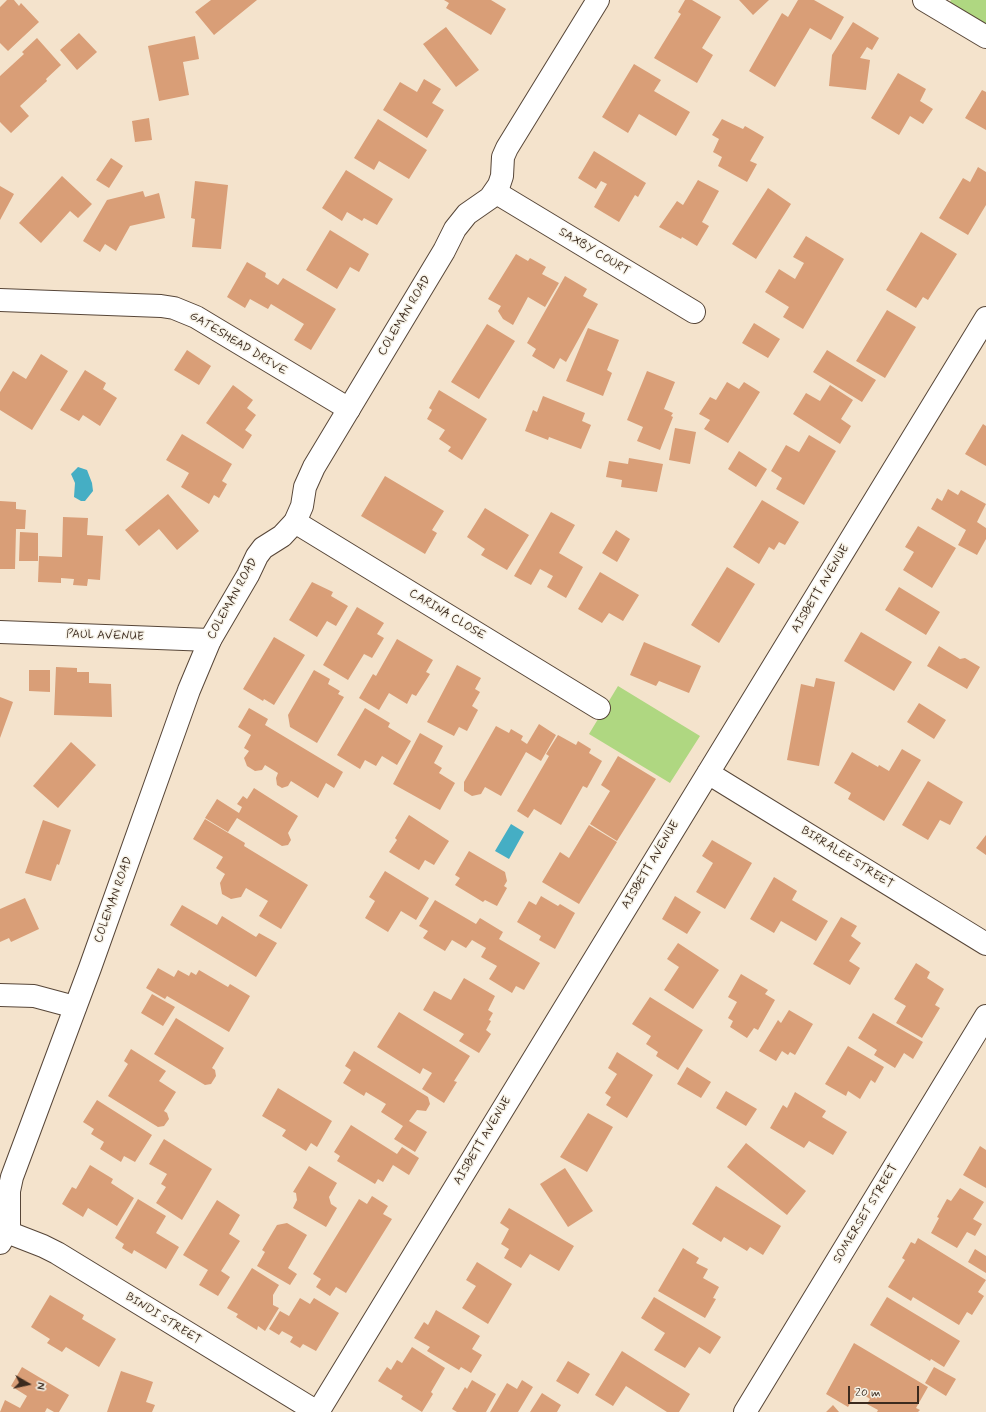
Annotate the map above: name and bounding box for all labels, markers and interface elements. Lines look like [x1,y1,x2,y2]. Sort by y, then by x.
street label: SAXBY COURT [556,225,632,279]
street label: COLEMAN ROAD [375,273,435,359]
street label: GATESHEAD DRIVE [187,309,289,379]
street label: AISBETT AVENUE [789,542,853,636]
street label: COLEMAN ROAD [205,556,261,642]
street label: CARINA CLOSE [406,587,488,643]
street label: PAUL AVENUE [66,627,144,645]
street label: AISBETT AVENUE [619,818,683,912]
street label: BIRRALEE STREET [798,824,896,892]
street label: COLEMAN ROAD [92,855,136,945]
street label: AISBETT AVENUE [451,1094,515,1188]
street label: SOMERSET STREET [831,1162,901,1266]
street label: BINDI STREET [123,1290,203,1348]
north arrow [8,1364,48,1404]
scale bar [850,1378,921,1404]
text: N [32,1381,47,1391]
text: 20 m [855,1385,881,1401]

